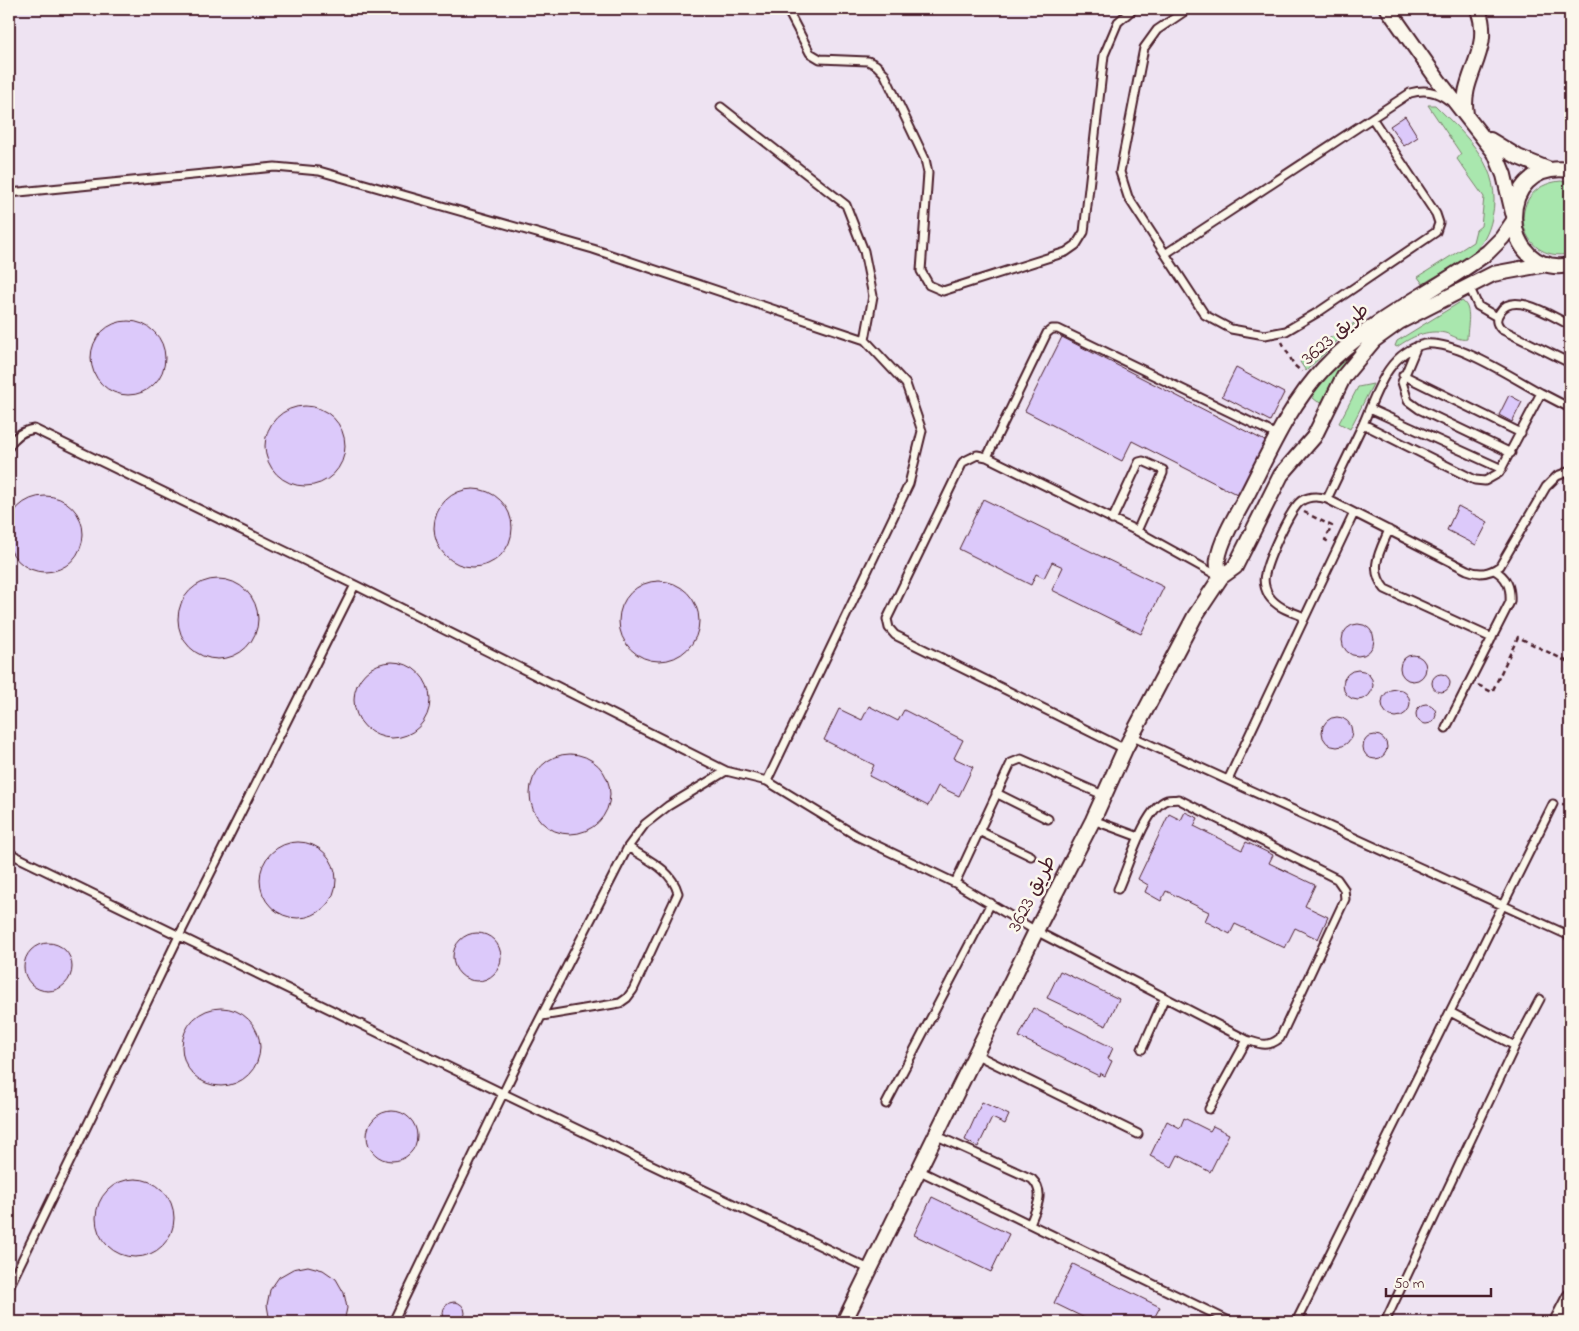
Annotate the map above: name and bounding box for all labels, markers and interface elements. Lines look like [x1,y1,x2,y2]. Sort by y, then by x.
street label: طريق 3623 [1295,297,1377,373]
street label: طريق 3623 [1001,851,1065,937]
scale bar [1386,1266,1492,1298]
text: 50 m [1394,1273,1425,1295]

